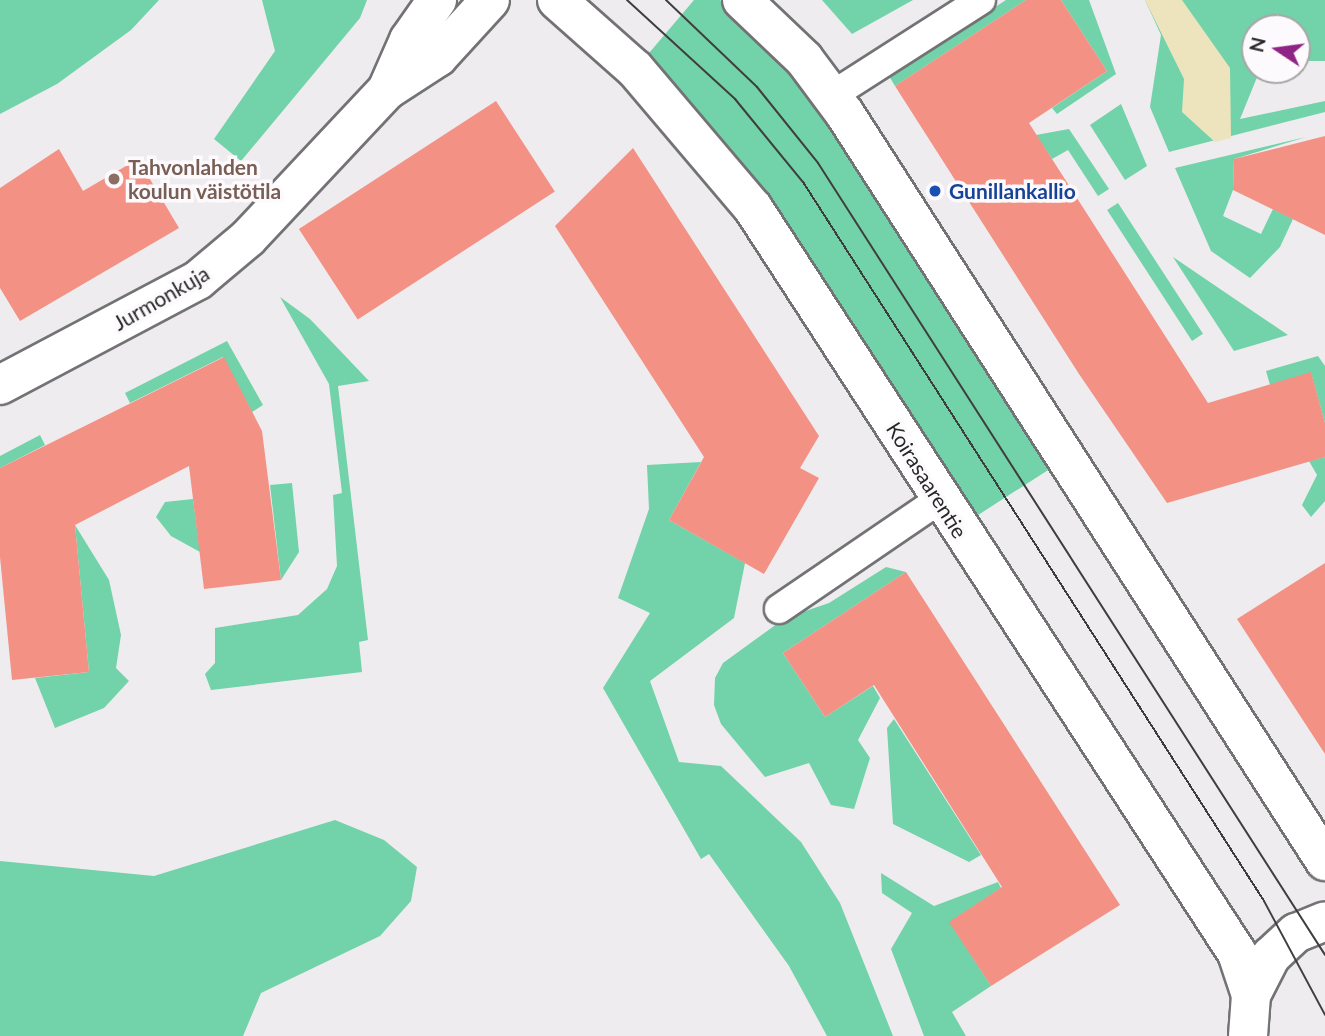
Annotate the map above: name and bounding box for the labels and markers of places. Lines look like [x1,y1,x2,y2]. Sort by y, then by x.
place label: Tahvonlahden koulun väistötila [128,154,282,204]
marker: Tahvonlahden koulun väistötila [106,171,122,187]
place label: Gunillankallio [949,178,1076,204]
marker: Gunillankallio [927,183,943,199]

